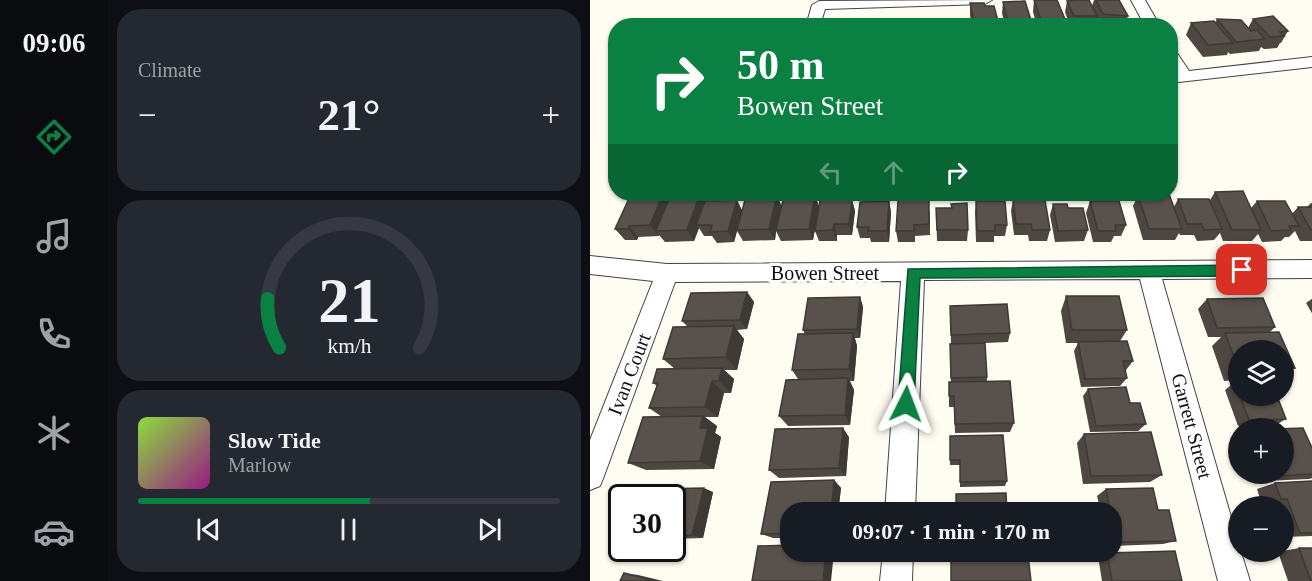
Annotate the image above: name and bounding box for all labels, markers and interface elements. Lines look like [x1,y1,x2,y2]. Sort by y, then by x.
text: 09:06 [23,28,86,58]
icon: right [638,42,716,120]
text: 50 m [737,42,825,88]
text: Climate [138,59,201,81]
text: 21° [318,90,381,140]
text: Bowen Street [737,91,883,121]
text: − [138,97,157,133]
text: + [541,97,560,133]
icon: directions [33,116,75,158]
icon: left [814,156,847,189]
icon: ahead [877,156,910,189]
icon: right [940,156,973,189]
icon: music [33,215,75,257]
pin [1216,244,1267,295]
icon: arrive [1225,253,1258,286]
street label: Bowen Street [771,262,880,284]
text: 21 [318,266,380,335]
icon: phone [33,313,75,355]
street label: Ivan Court [603,329,655,418]
text: km/h [327,334,371,358]
map controls [1228,340,1294,562]
button: layers [1228,340,1294,406]
street label: Garrett Street [1167,371,1217,482]
position arrow [874,372,938,436]
icon: climate [33,412,75,454]
button: + [1228,418,1294,484]
text: Slow Tide [228,428,321,453]
text: Marlow [228,454,291,476]
speed limit sign: 30 [608,484,686,562]
button: − [1228,496,1294,562]
icon: car [33,511,75,553]
icon: previous [192,513,225,546]
icon: pause [332,513,365,546]
icon: next [473,513,506,546]
text: 09:07 · 1 min · 170 m [852,519,1050,544]

